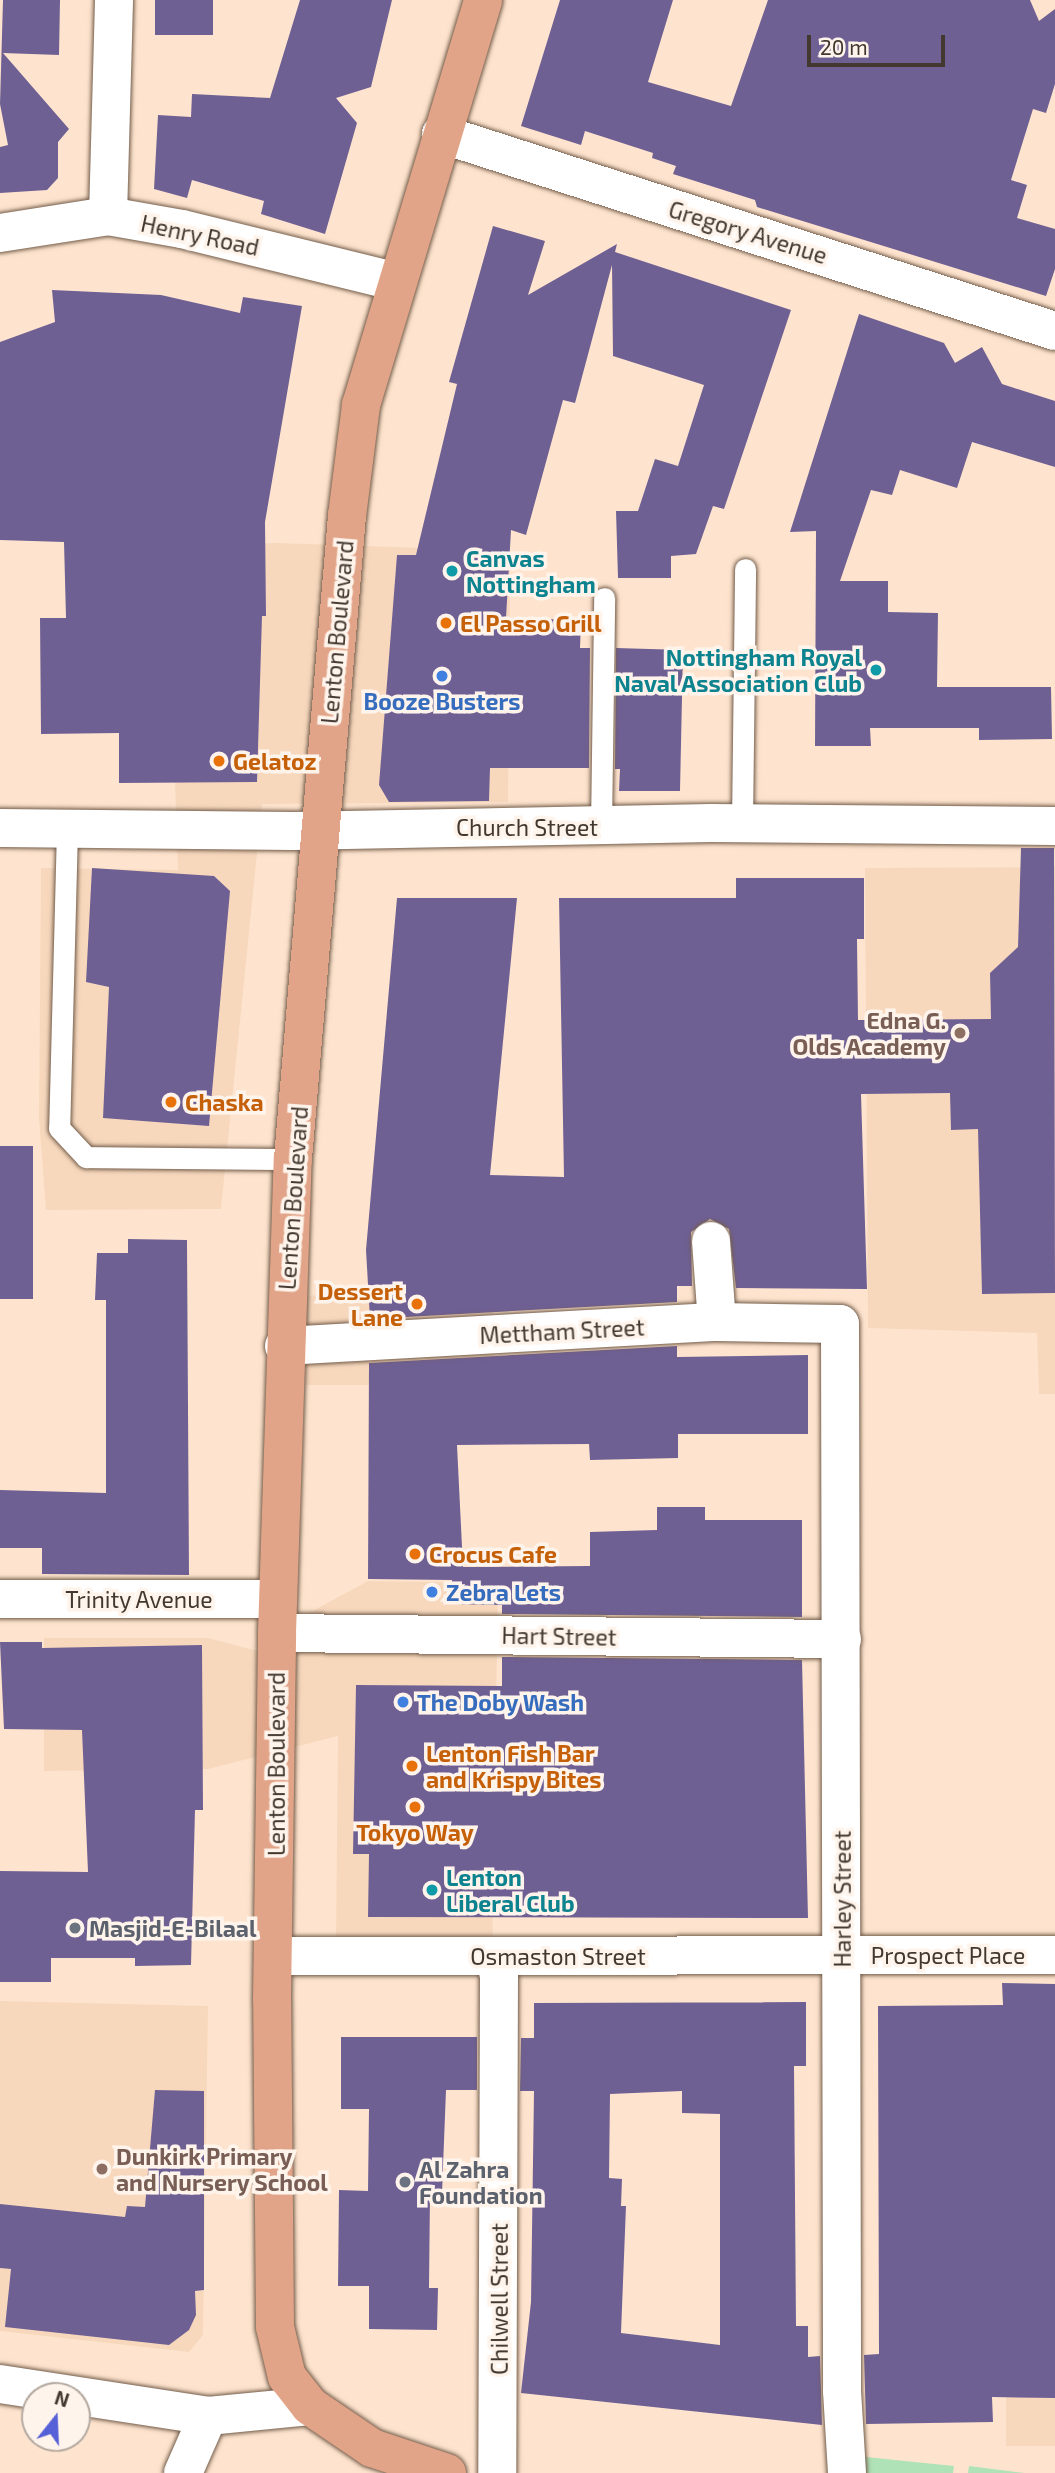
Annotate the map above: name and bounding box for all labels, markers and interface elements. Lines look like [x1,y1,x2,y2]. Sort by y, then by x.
scale bar [810,21,948,65]
text: 20 m [820,34,868,59]
street label: Gregory Avenue [665,195,831,269]
street label: Henry Road [138,209,262,261]
street label: Lenton Boulevard [315,539,359,725]
place label: Canvas Nottingham [466,544,596,598]
marker: Canvas Nottingham [444,563,460,579]
place label: El Passo Grill [460,609,602,637]
marker: El Passo Grill [438,615,454,631]
place label: Nottingham Royal Naval Association Club [613,643,862,697]
marker: Nottingham Royal Naval Association Club [868,662,884,678]
marker: Booze Busters [434,668,450,684]
place label: Booze Busters [364,687,520,715]
place label: Gelatoz [233,747,317,775]
marker: Gelatoz [211,753,227,769]
street label: Church Street [456,813,598,841]
place label: Edna G. Olds Academy [792,1006,946,1060]
marker: Edna G. Olds Academy [952,1025,968,1041]
place label: Chaska [185,1088,264,1116]
marker: Chaska [163,1094,179,1110]
street label: Lenton Boulevard [273,1105,313,1291]
place label: Dessert Lane [318,1277,403,1331]
marker: Dessert Lane [409,1296,425,1312]
street label: Mettham Street [479,1313,645,1349]
place label: Crocus Cafe [429,1540,557,1568]
marker: Crocus Cafe [407,1546,423,1562]
place label: Zebra Lets [446,1578,561,1606]
marker: Zebra Lets [424,1584,440,1600]
street label: Trinity Avenue [65,1585,213,1613]
street label: Hart Street [501,1621,617,1651]
street label: Lenton Boulevard [262,1672,290,1856]
place label: The Doby Wash [417,1688,585,1716]
marker: The Doby Wash [395,1694,411,1710]
place label: Lenton Fish Bar and Krispy Bites [426,1739,602,1793]
marker: Lenton Fish Bar and Krispy Bites [404,1758,420,1774]
marker: Tokyo Way [407,1799,423,1815]
place label: Tokyo Way [356,1818,474,1846]
street label: Harley Street [828,1830,856,1968]
place label: Lenton Liberal Club [446,1863,575,1917]
marker: Lenton Liberal Club [424,1882,440,1898]
place label: Masjid-E-Bilaal [89,1914,256,1942]
marker: Masjid-E-Bilaal [67,1920,83,1936]
street label: Prospect Place [871,1941,1025,1969]
street label: Osmaston Street [470,1942,646,1970]
place label: Dunkirk Primary and Nursery School [116,2142,328,2196]
place label: Al Zahra Foundation [419,2155,542,2209]
marker: Dunkirk Primary and Nursery School [94,2161,110,2177]
marker: Al Zahra Foundation [397,2174,413,2190]
street label: Chilwell Street [485,2223,513,2375]
north arrow [21,2382,91,2452]
text: N [52,2385,72,2412]

